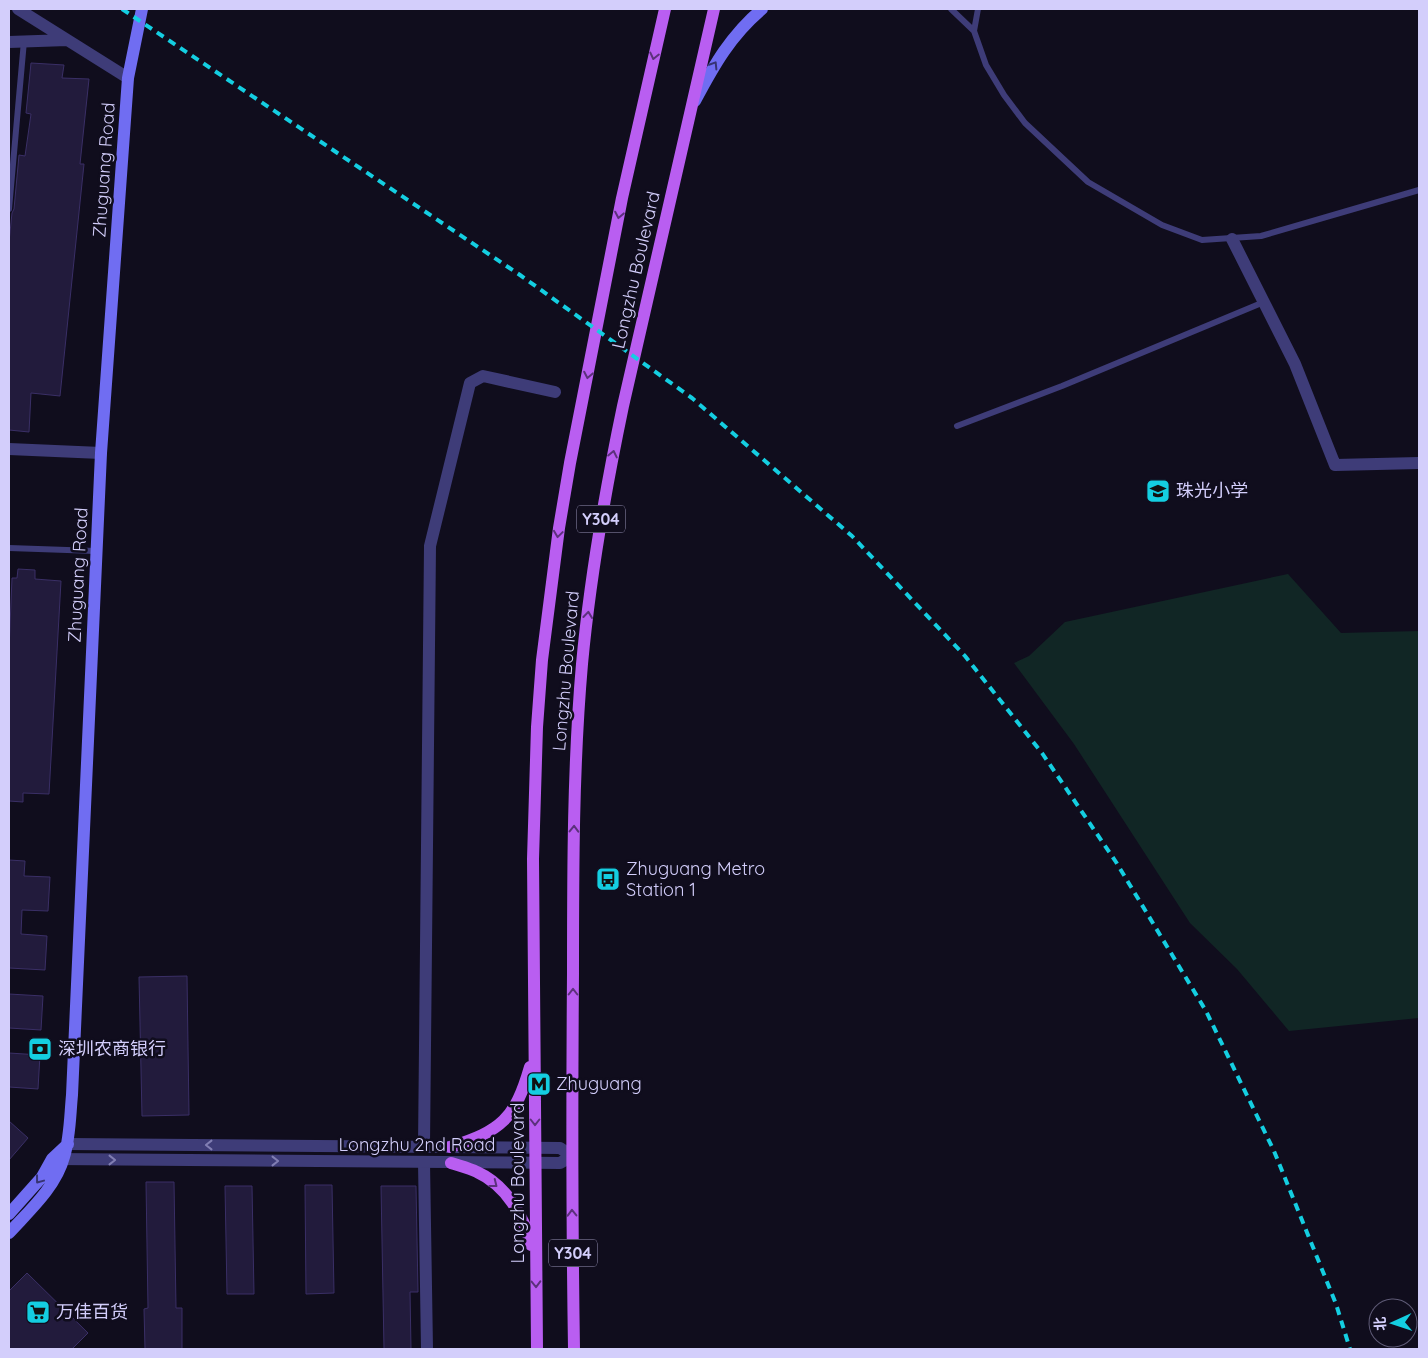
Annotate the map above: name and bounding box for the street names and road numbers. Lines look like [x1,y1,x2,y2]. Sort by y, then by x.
street label: Zhuguang Road [87,102,120,238]
street label: Longzhu Boulevard [606,189,665,351]
road number: Y304 [577,506,625,532]
street label: Zhuguang Road [62,507,93,643]
street label: Longzhu Boulevard [547,590,584,752]
street label: Longzhu Boulevard [506,1103,529,1263]
street label: Longzhu 2nd Road [339,1133,495,1156]
road number: Y304 [549,1240,597,1266]

